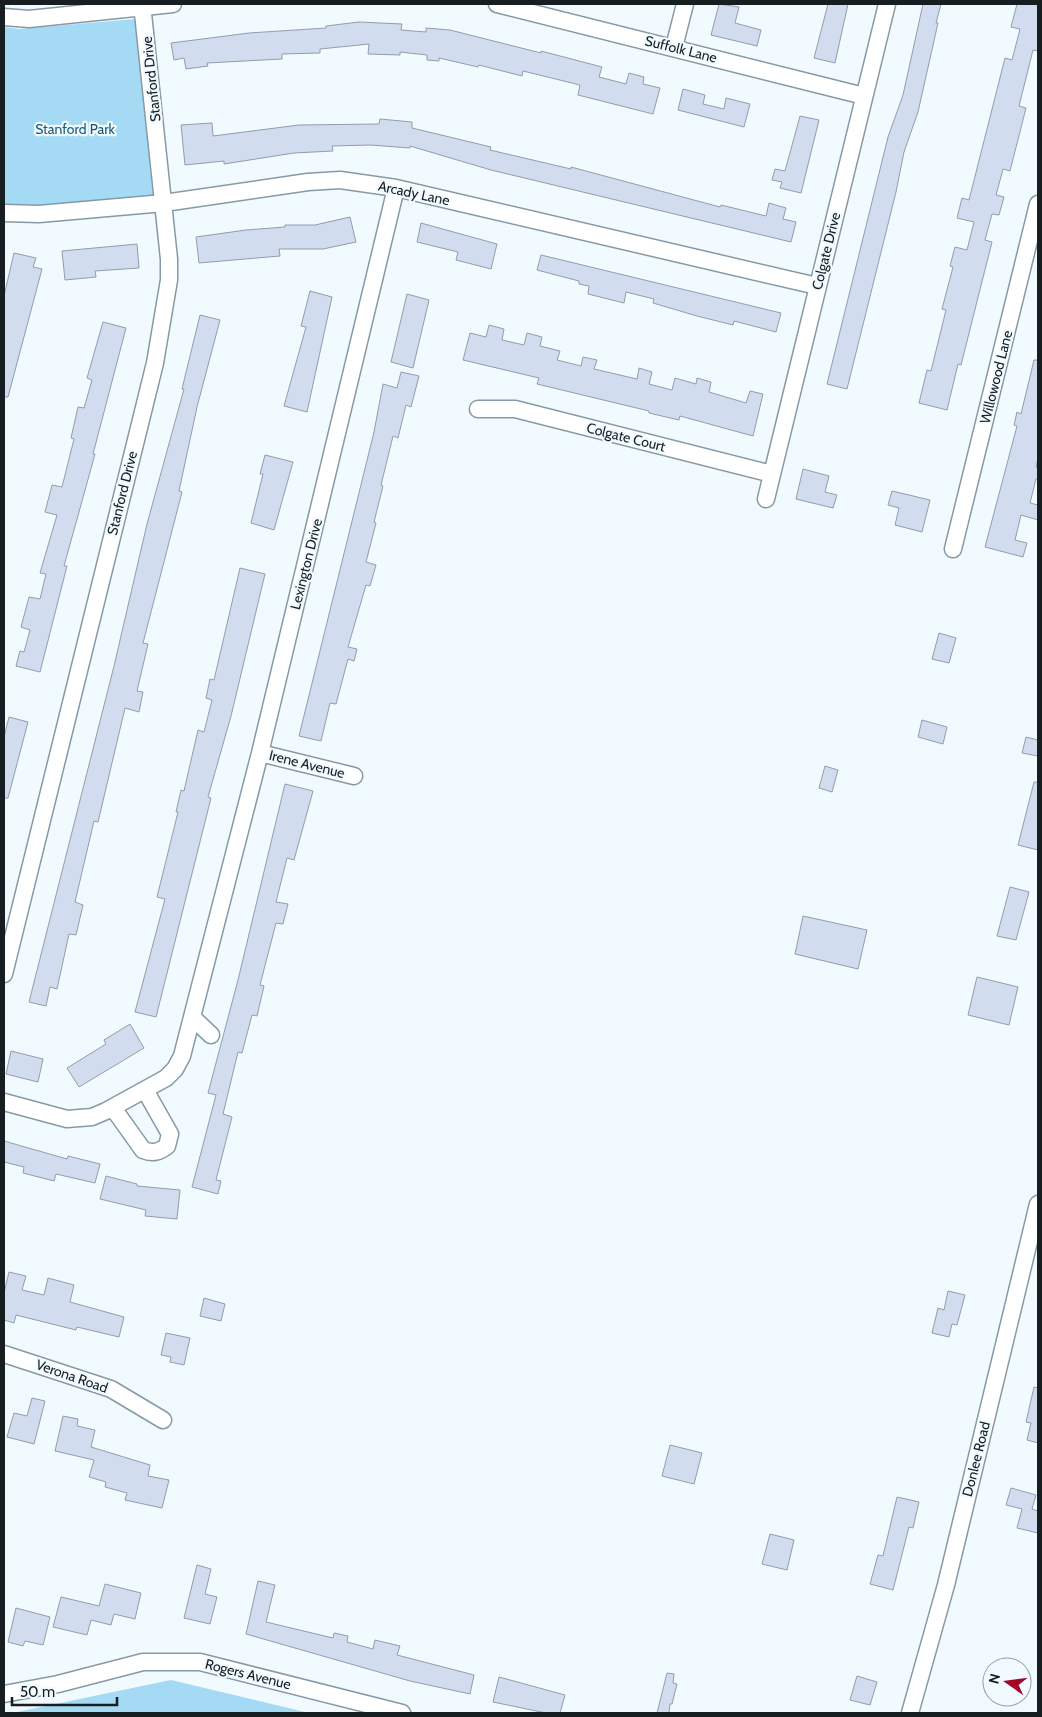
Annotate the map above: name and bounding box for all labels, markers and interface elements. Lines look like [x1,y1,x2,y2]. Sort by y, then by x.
street label: Suffolk Lane [643,31,719,67]
street label: Stanford Drive [138,35,164,123]
park label: Stanford Park [35,120,116,138]
street label: Arcady Lane [377,177,451,209]
street label: Colgate Drive [808,210,844,292]
street label: Willowood Lane [976,329,1016,425]
street label: Colgate Court [585,419,668,456]
street label: Stanford Drive [103,449,141,537]
street label: Lexington Drive [286,517,326,611]
street label: Irene Avenue [267,746,347,782]
street label: Verona Road [34,1355,110,1397]
street label: Donlee Road [958,1420,994,1498]
street label: Rogers Avenue [203,1655,293,1693]
north arrow [982,1657,1032,1707]
text: N [984,1672,1004,1686]
scale bar [12,1674,118,1706]
text: 50 m [20,1683,55,1701]

